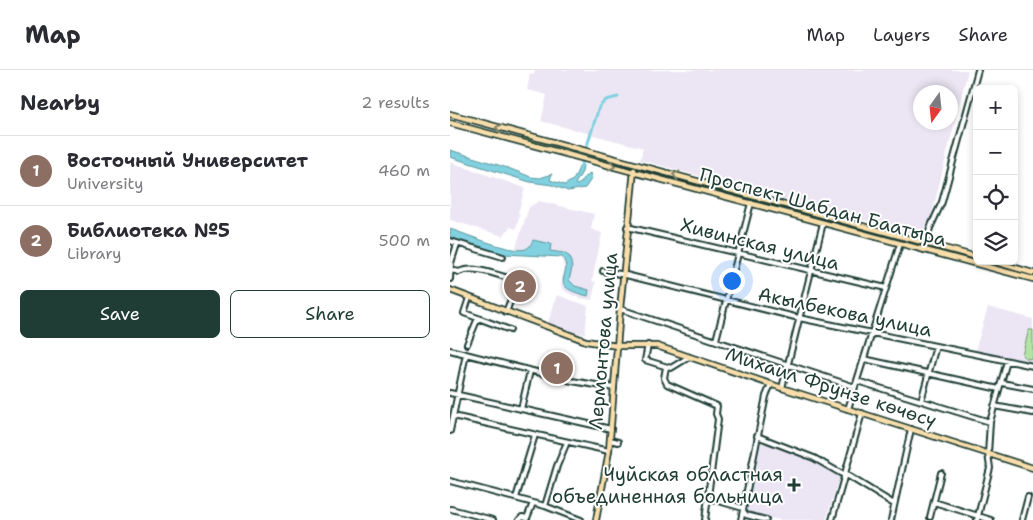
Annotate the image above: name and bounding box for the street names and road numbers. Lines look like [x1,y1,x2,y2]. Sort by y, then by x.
street label: Проспект Шабдан Баатыра [697,162,950,252]
street label: Хивинская улица [678,212,842,276]
street label: Лермонтова улица [583,251,623,430]
street label: Акылбекова улица [756,281,934,343]
street label: Михаил Фрунзе көчөсү [722,341,940,433]

